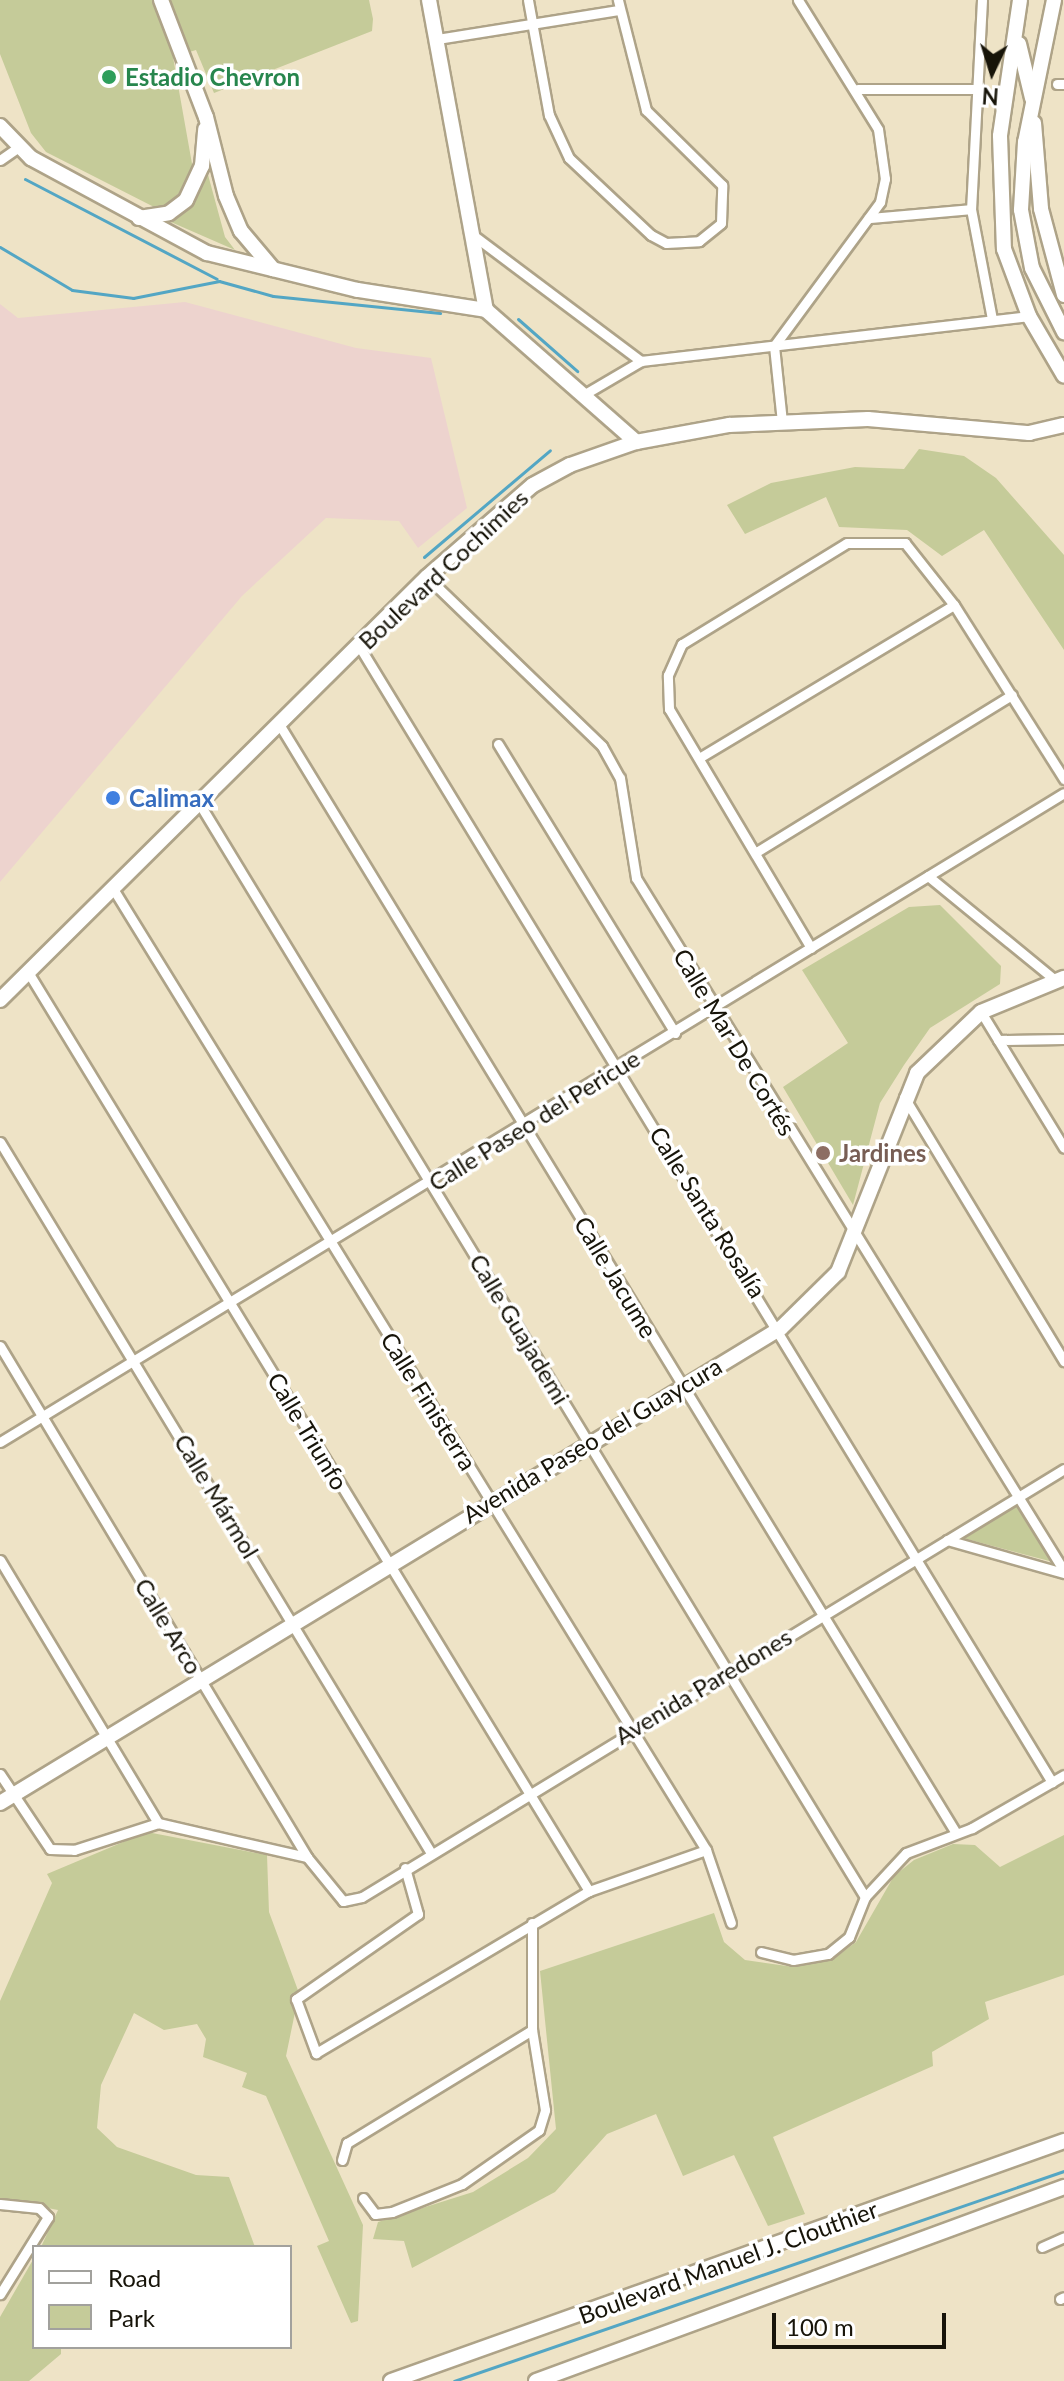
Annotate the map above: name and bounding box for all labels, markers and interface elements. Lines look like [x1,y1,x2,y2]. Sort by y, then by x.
north arrow [952,32,1032,112]
place label: Estadio Chevron [125,63,300,91]
marker: Estadio Chevron [100,68,118,86]
text: N [981,82,1000,110]
street label: Boulevard Cochimies [352,483,534,655]
place label: Calimax [129,784,214,812]
marker: Calimax [104,789,122,807]
street label: Calle Mar De Cortés [668,943,802,1141]
street label: Calle Paseo del Pericue [423,1043,645,1197]
street label: Calle Santa Rosalía [644,1121,772,1303]
place label: Jardines [839,1139,926,1167]
marker: Jardines [814,1144,832,1162]
street label: Calle Jacume [568,1211,664,1343]
street label: Calle Guajademi [464,1249,576,1409]
street label: Calle Finisterra [375,1327,483,1475]
street label: Avenida Paseo del Guaycura [457,1351,727,1529]
street label: Calle Triunfo [262,1367,354,1495]
street label: Calle Mármol [169,1429,265,1563]
street label: Calle Arco [129,1573,209,1679]
street label: Avenida Paredones [609,1622,797,1750]
street label: Boulevard Manuel J. Clouthier [574,2194,882,2330]
legend [32,2245,292,2349]
text: Road [108,2263,161,2292]
scale bar [776,2297,950,2347]
text: Park [108,2303,155,2332]
text: 100 m [786,2312,854,2341]

